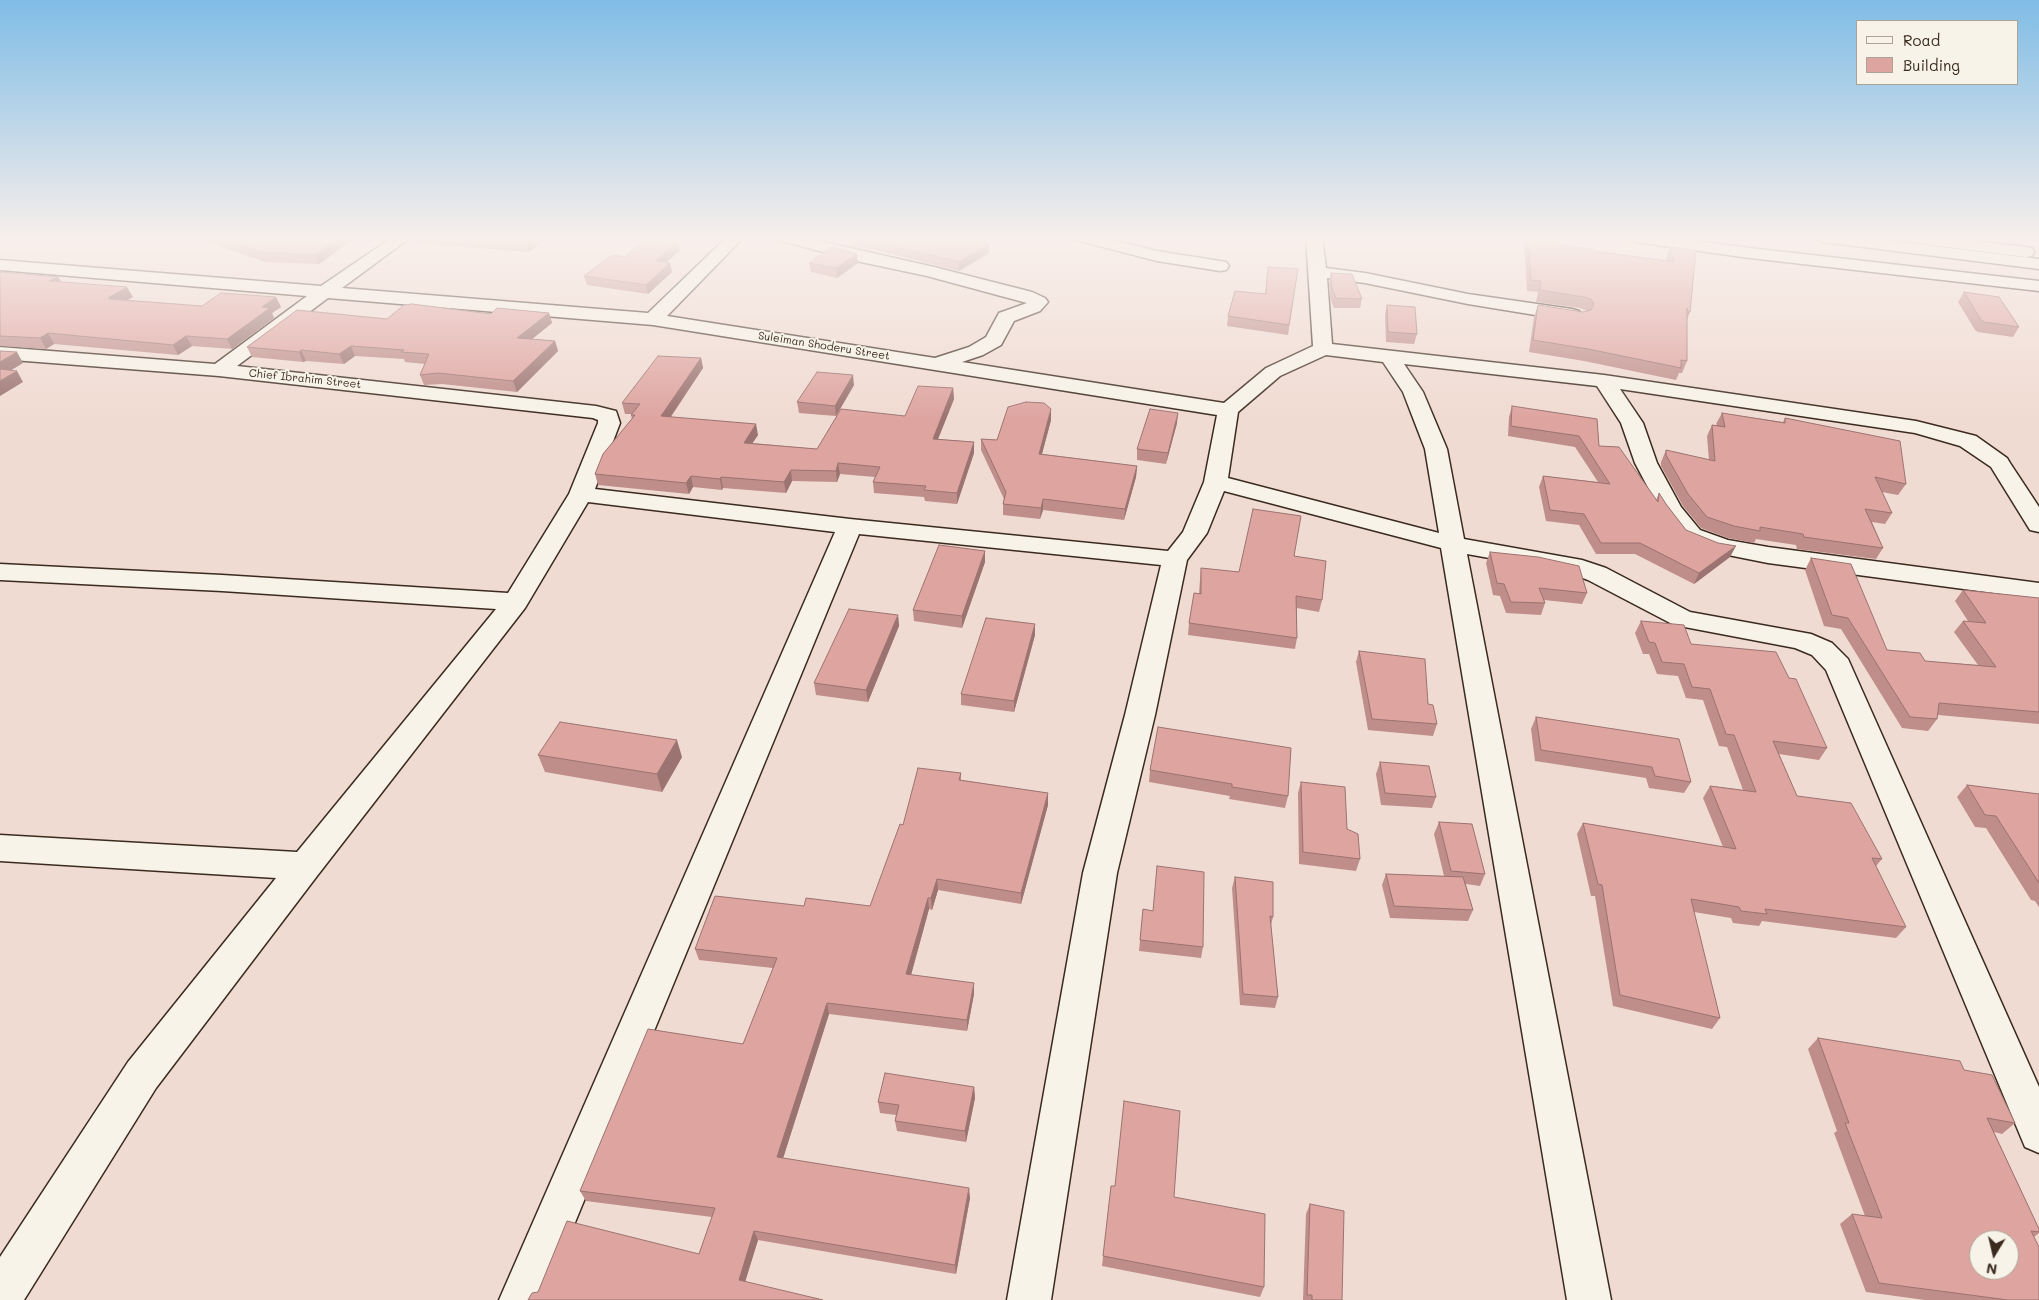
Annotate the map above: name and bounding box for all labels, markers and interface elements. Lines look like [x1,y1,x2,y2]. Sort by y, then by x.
legend [1856,20,2019,85]
text: Road [1903,30,1940,50]
text: Building [1903,55,1960,75]
street label: Suleiman Shoderu Street [757,329,891,363]
street label: Chief Ibrahim Street [248,367,362,391]
north arrow [1969,1230,2019,1280]
text: N [1985,1259,1998,1280]

